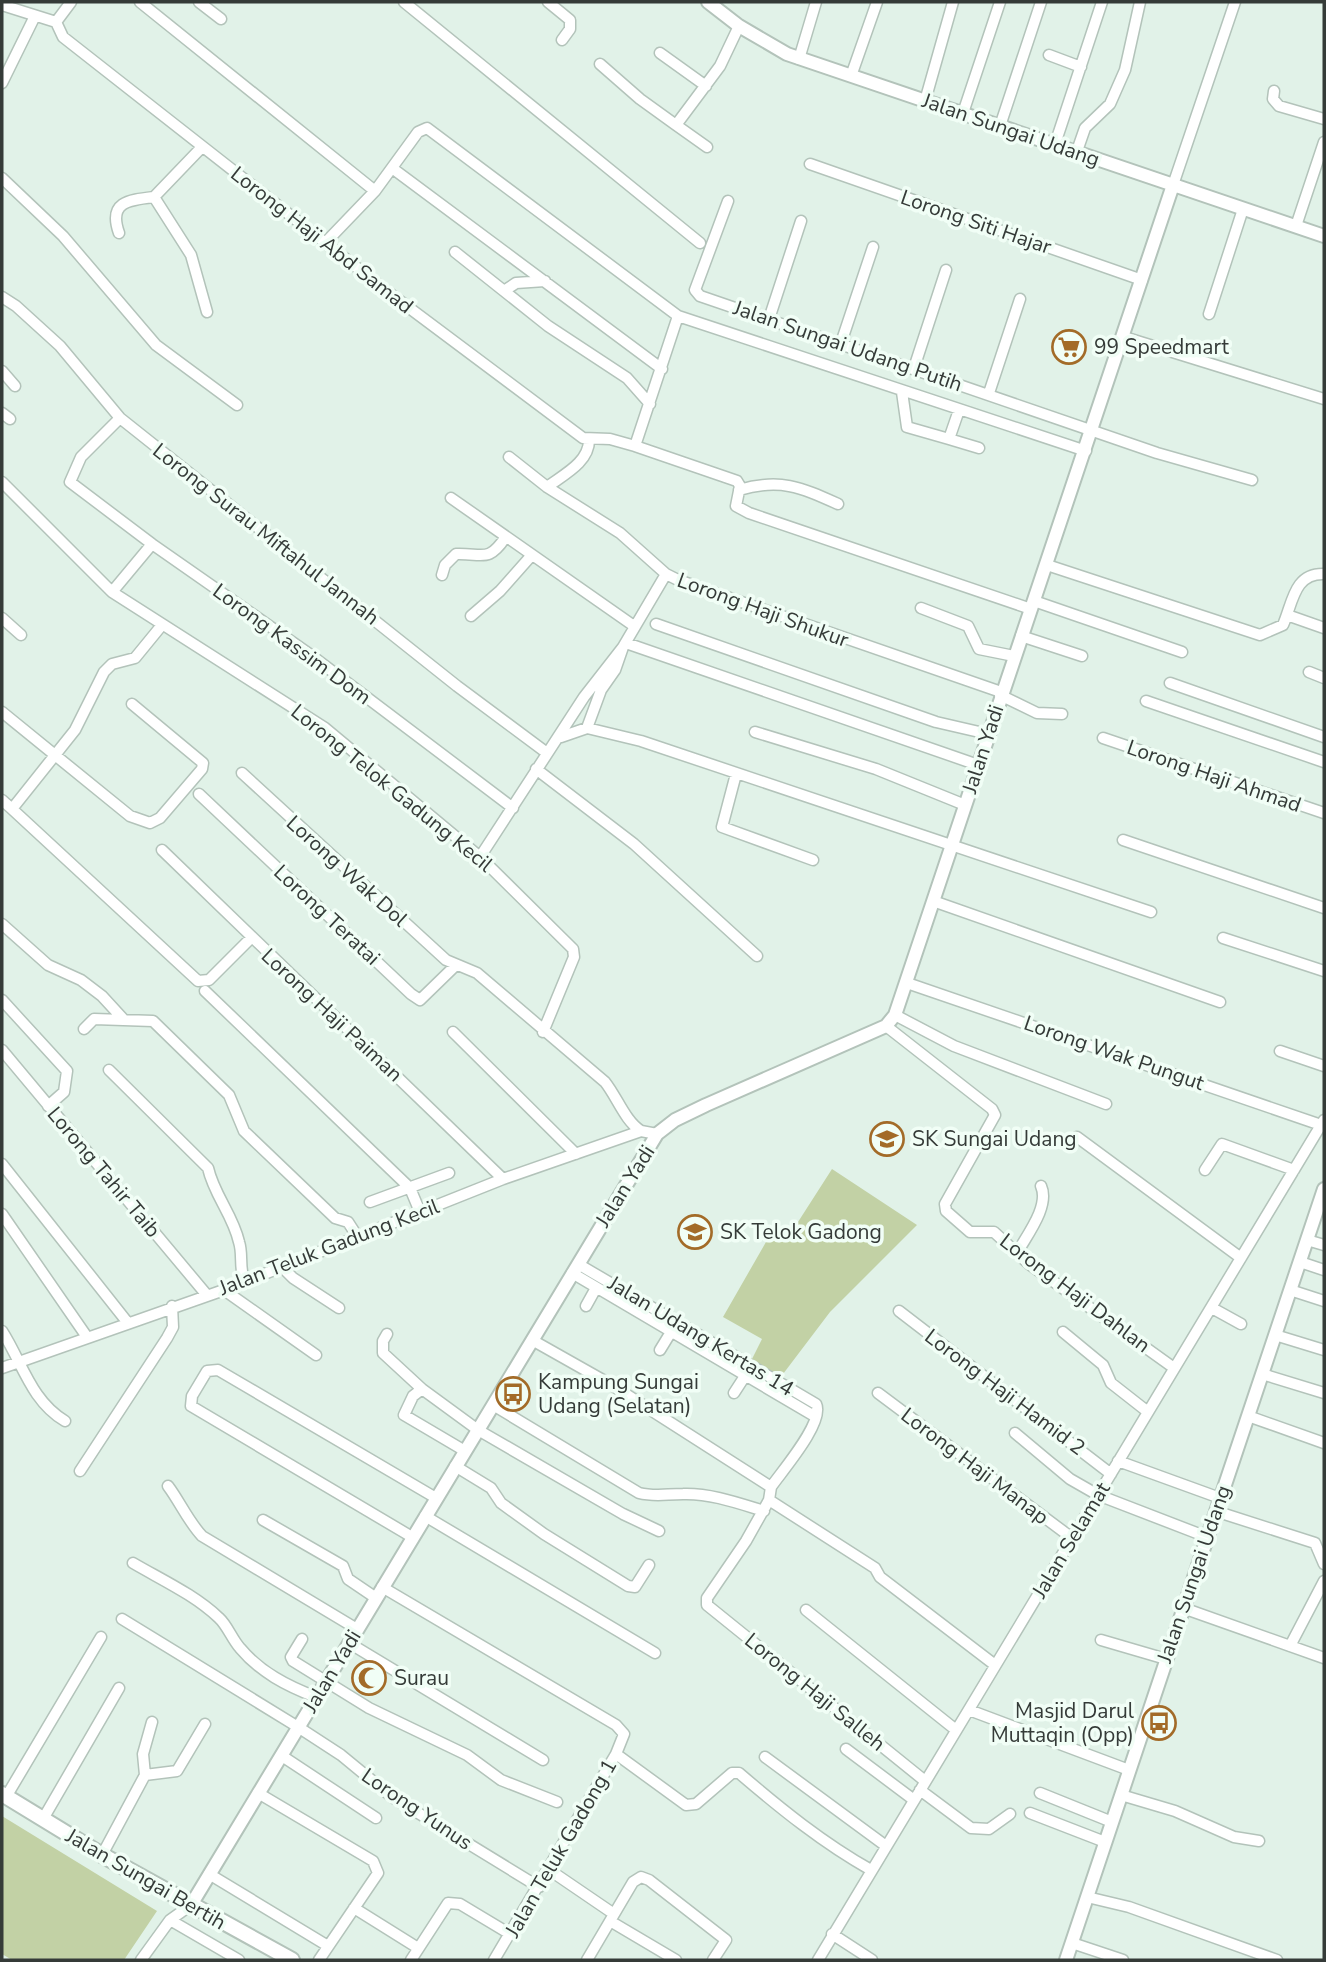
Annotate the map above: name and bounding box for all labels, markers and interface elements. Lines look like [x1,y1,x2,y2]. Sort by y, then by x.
street label: Jalan Sungai Udang [918,86,1103,173]
street label: Lorong Haji Abd Samad [225,160,419,320]
street label: Lorong Siti Hajar [897,183,1056,261]
street label: Jalan Sungai Udang Putih [729,293,966,398]
supermarket icon: 99 Speedmart [1050,328,1088,366]
place label: 99 Speedmart [1094,333,1230,361]
street label: Lorong Surau Miftahul Jannah [147,437,385,631]
street label: Lorong Haji Shukur [673,566,853,654]
street label: Lorong Kassim Dom [207,577,377,711]
street label: Lorong Telok Gadung Kecil [285,698,500,879]
street label: Jalan Yadi [955,701,1010,798]
street label: Lorong Haji Ahmad [1123,733,1305,819]
street label: Lorong Wak Dol [280,809,414,933]
street label: Lorong Teratai [268,858,386,972]
street label: Lorong Haji Paiman [255,942,409,1088]
street label: Lorong Wak Pungut [1020,1009,1208,1097]
street label: Lorong Tahir Taib [41,1101,167,1243]
school or university icon: SK Sungai Udang [868,1120,906,1158]
place label: SK Sungai Udang [912,1125,1077,1153]
street label: Jalan Yadi [588,1140,661,1233]
street label: Jalan Teluk Gadung Kecil [214,1192,444,1302]
school or university icon: SK Telok Gadong [676,1213,714,1251]
place label: SK Telok Gadong [720,1218,882,1246]
street label: Lorong Haji Dahlan [994,1227,1156,1359]
street label: Jalan Udang Kertas 14 [602,1269,799,1403]
street label: Lorong Haji Hamid 2 [919,1322,1091,1462]
place label: Kampung Sungai Udang (Selatan) [538,1368,699,1420]
bus stop icon: Kampung Sungai Udang (Selatan) [494,1375,532,1413]
street label: Lorong Haji Manap [895,1401,1055,1531]
street label: Jalan Selamat [1025,1476,1117,1604]
street label: Jalan Sungai Udang [1150,1482,1237,1667]
street label: Jalan Yadi [296,1624,368,1718]
street label: Lorong Haji Salleh [739,1627,891,1757]
mosque icon: Surau [350,1659,388,1697]
place label: Surau [394,1664,449,1692]
place label: Masjid Darul Muttaqin (Opp) [991,1697,1135,1749]
bus stop icon: Masjid Darul Muttaqin (Opp) [1140,1704,1178,1742]
street label: Jalan Teluk Gadong 1 [498,1754,623,1943]
street label: Lorong Yunus [356,1762,478,1856]
street label: Jalan Sungai Bertih [60,1821,231,1936]

